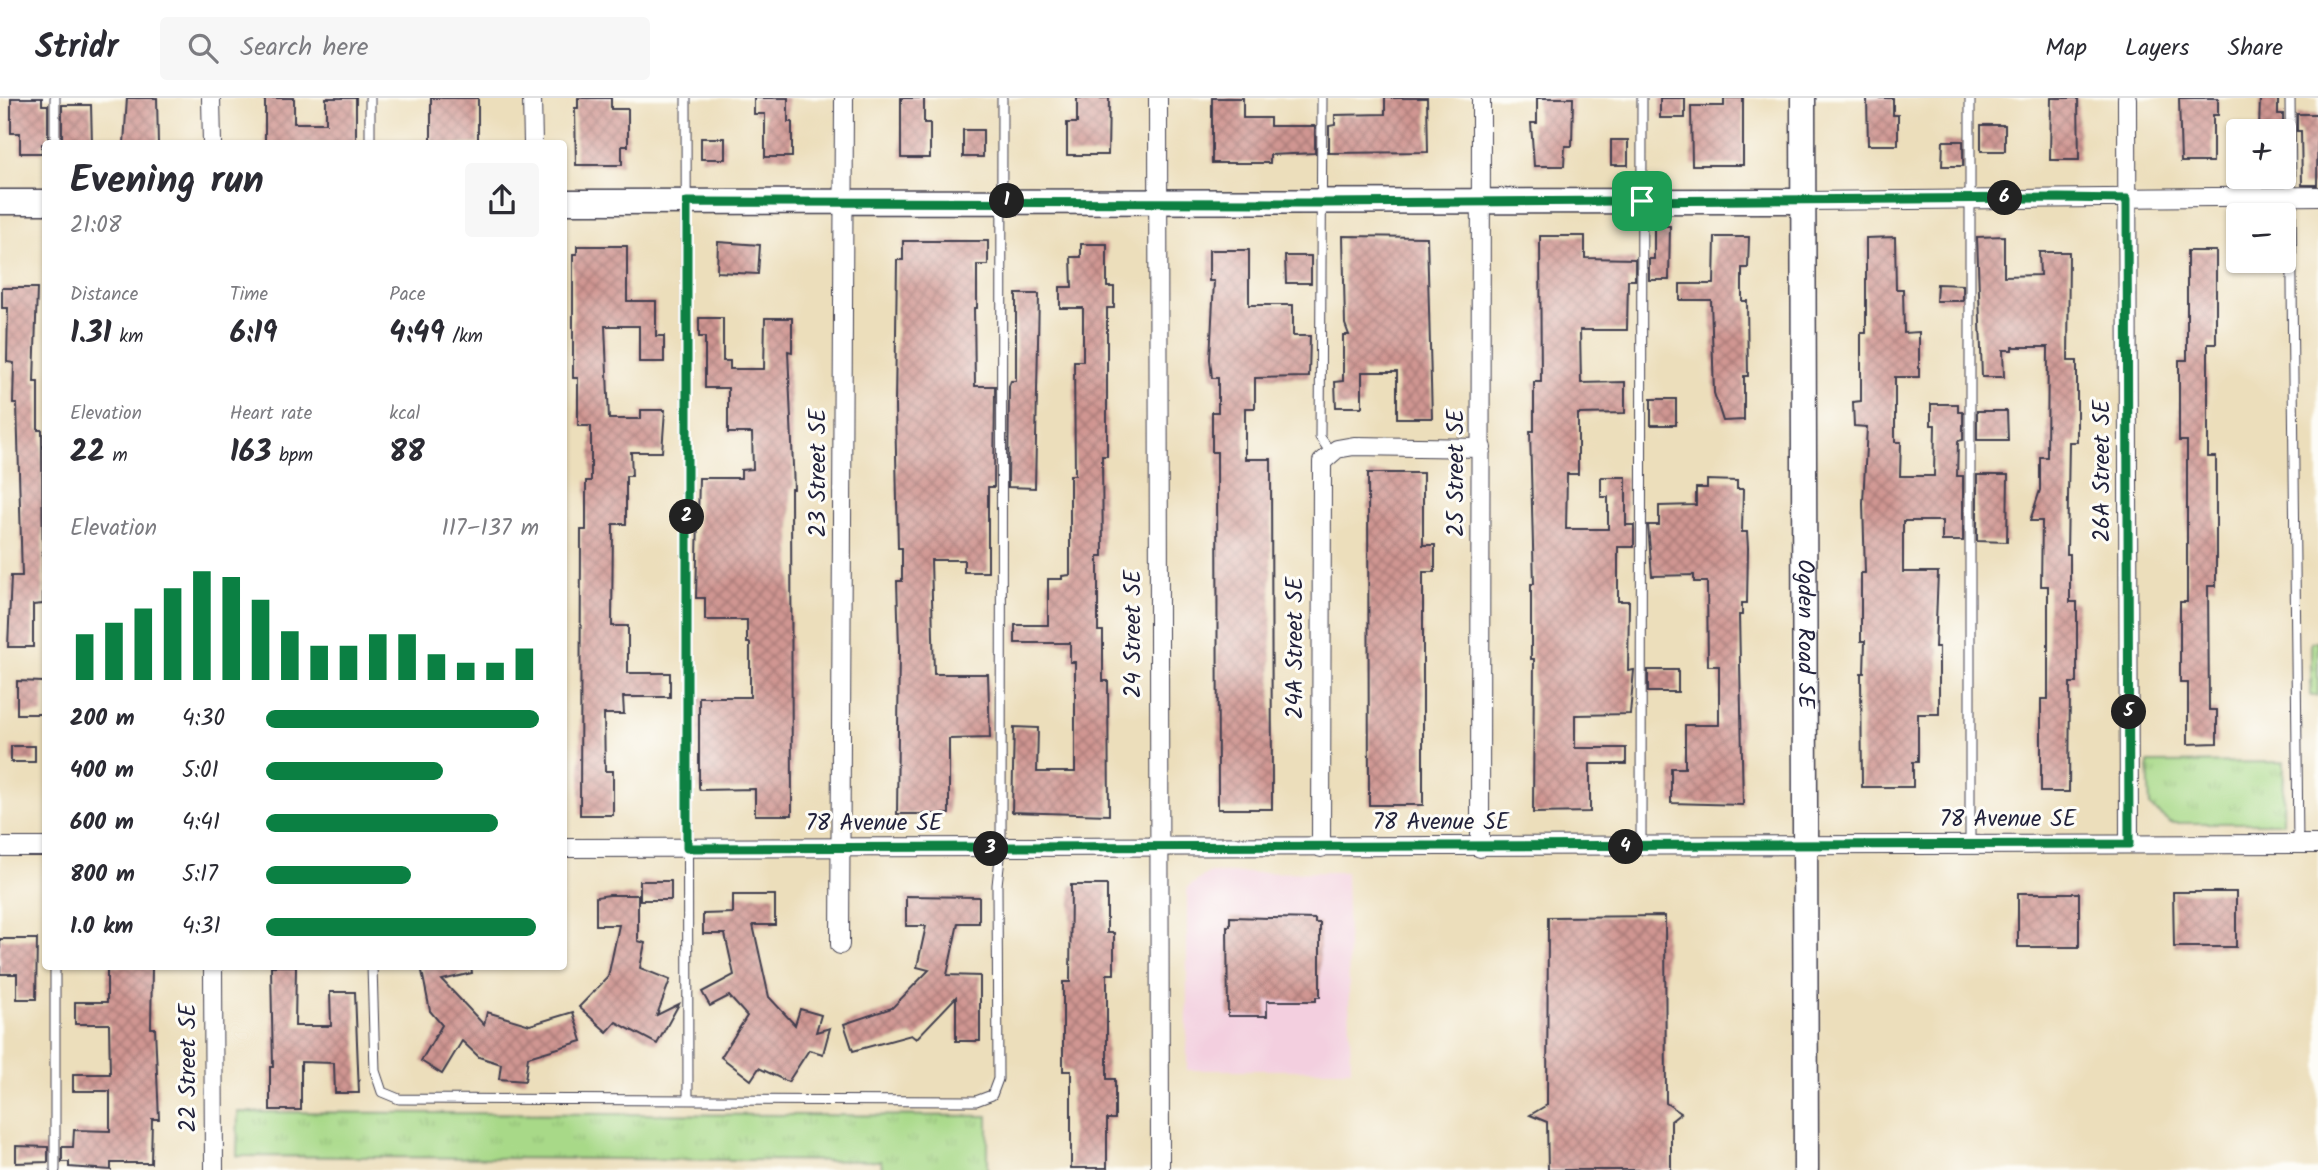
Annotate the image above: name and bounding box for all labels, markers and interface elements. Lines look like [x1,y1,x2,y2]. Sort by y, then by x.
search box [160,17,650,80]
text: Stridr [35,22,118,75]
text: Search here [240,27,369,69]
icon: search [184,29,222,67]
text: Map [2045,29,2087,68]
text: Layers [2125,29,2189,68]
text: Share [2227,29,2283,68]
map controls [2226,119,2296,273]
button: + [2226,119,2296,189]
text: Evening run [70,152,264,212]
button: share [465,163,539,237]
pin [1612,171,1672,231]
pin: 6 [1988,180,2022,216]
icon: arrive [1623,182,1661,220]
text: 6 [1999,182,2010,212]
pin: 1 [990,184,1024,218]
text: 1 [1004,185,1009,215]
button: − [2226,203,2296,273]
text: 21:08 [70,208,122,244]
text: Distance [70,280,138,310]
text: Time [230,280,268,310]
text: Pace [389,280,426,310]
text: 1.31 [70,310,112,358]
text: 6:19 [230,310,278,358]
text: 4:49 [389,310,445,358]
text: km [112,322,143,352]
text: /km [445,322,483,352]
text: Elevation [70,399,142,429]
text: Heart rate [230,399,312,429]
text: kcal [389,399,420,429]
street label: 26A Street SE [2085,399,2121,542]
street label: 23 Street SE [801,408,837,537]
street label: 25 Street SE [1439,408,1475,537]
text: 22 [70,429,105,477]
text: 163 [230,429,271,477]
text: 88 [389,429,425,477]
text: m [105,441,128,471]
text: bpm [271,441,313,471]
pin: 2 [670,500,704,534]
text: 2 [681,501,692,531]
text: Elevation [70,511,157,547]
text: 117–137 m [441,511,539,547]
street label: Ogden Road SE [1786,559,1823,709]
street label: 24 Street SE [1116,569,1152,698]
street label: 24A Street SE [1278,576,1314,719]
pin: 5 [2112,694,2146,730]
text: 5 [2124,696,2133,726]
text: 200 m [70,701,135,737]
text: 4:30 [182,701,225,737]
text: 400 m [70,753,134,789]
text: 5:01 [182,753,219,789]
street label: 78 Avenue SE [1940,802,2077,838]
text: 600 m [70,805,134,841]
text: 4:41 [182,805,220,841]
street label: 78 Avenue SE [1373,805,1510,841]
street label: 78 Avenue SE [806,806,943,842]
pin: 4 [1608,830,1644,864]
text: 4 [1620,831,1631,861]
pin: 3 [974,832,1009,866]
text: 3 [985,833,996,863]
text: 800 m [70,857,135,893]
text: 5:17 [182,857,218,893]
text: 1.0 km [70,909,133,945]
text: 4:31 [182,909,221,945]
street label: 22 Street SE [171,1003,207,1133]

